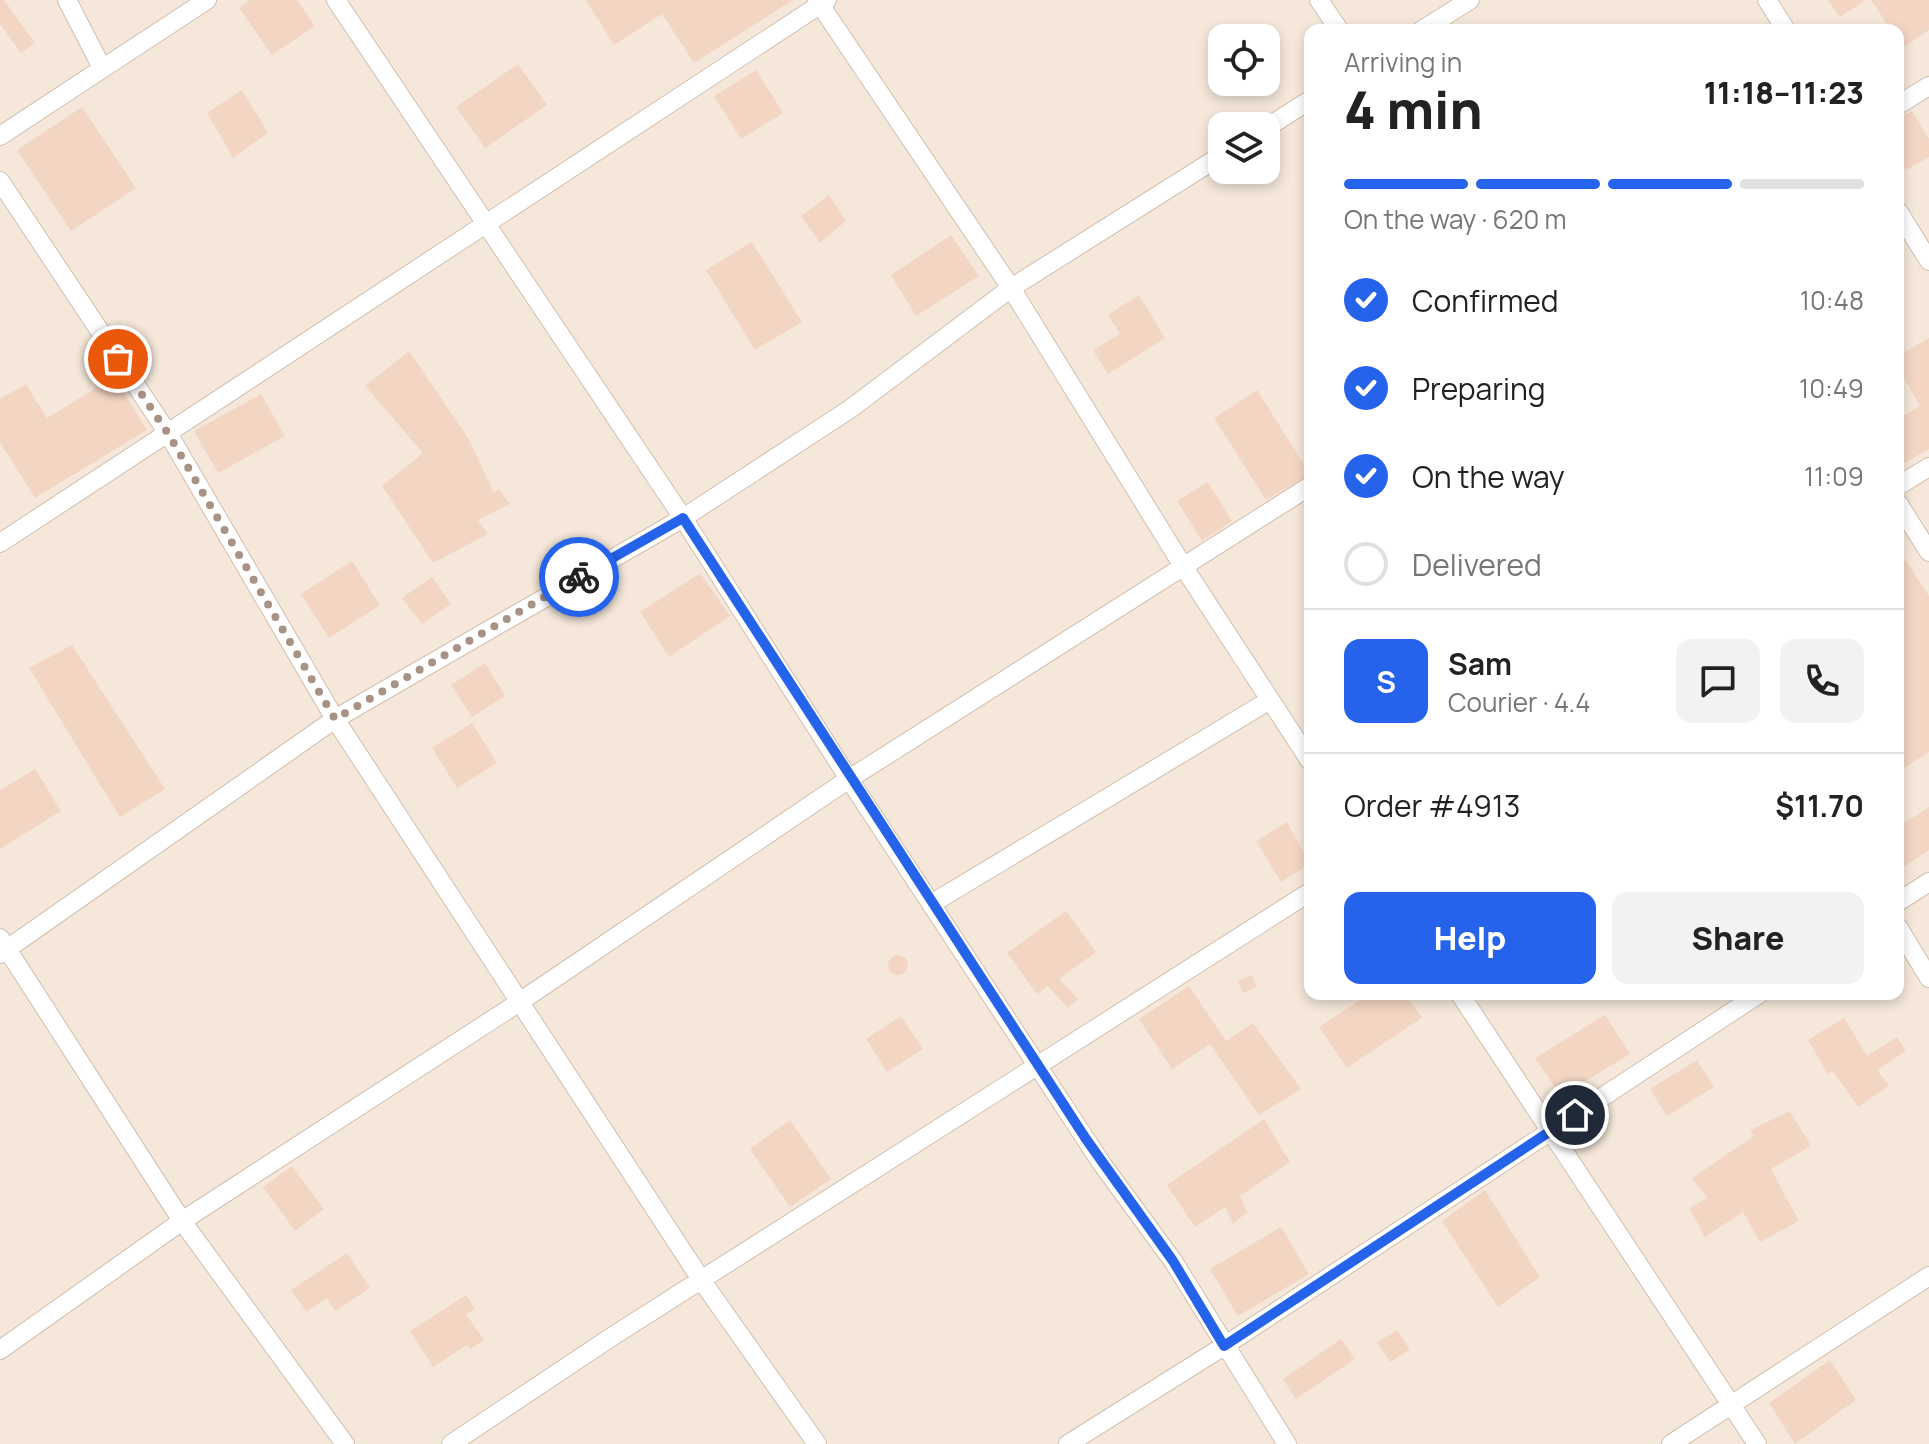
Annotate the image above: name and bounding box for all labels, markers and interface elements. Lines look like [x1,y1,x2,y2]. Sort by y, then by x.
map controls [1208,24,1280,184]
button: locate [1208,24,1280,96]
text: Arriving in [1344,44,1462,80]
text: 11:18–11:23 [1704,72,1864,113]
text: 4 min [1344,74,1482,145]
button: layers [1208,112,1280,184]
text: On the way · 620 m [1344,201,1567,237]
icon: check [1344,278,1388,322]
text: Confirmed [1412,280,1559,321]
text: 10:48 [1800,282,1864,318]
pin [84,325,152,393]
icon: bag [96,337,140,381]
icon: check [1344,366,1388,410]
text: Preparing [1412,368,1546,409]
text: 10:49 [1799,370,1864,406]
icon: check [1344,454,1388,498]
text: On the way [1412,456,1565,497]
text: 11:09 [1804,458,1864,494]
courier [539,537,619,617]
text: Delivered [1412,544,1542,585]
icon: bike [557,555,601,599]
button: chat [1676,639,1760,723]
button: phone [1780,639,1864,723]
text: Sam [1448,643,1512,684]
text: S [1376,661,1396,702]
text: Courier · 4.4 [1448,684,1590,720]
text: Order #4913 [1344,785,1520,826]
text: $11.70 [1775,785,1864,826]
button: Help [1344,892,1596,984]
button: Share [1612,892,1864,984]
pin [1541,1081,1609,1149]
icon: home [1553,1093,1597,1137]

